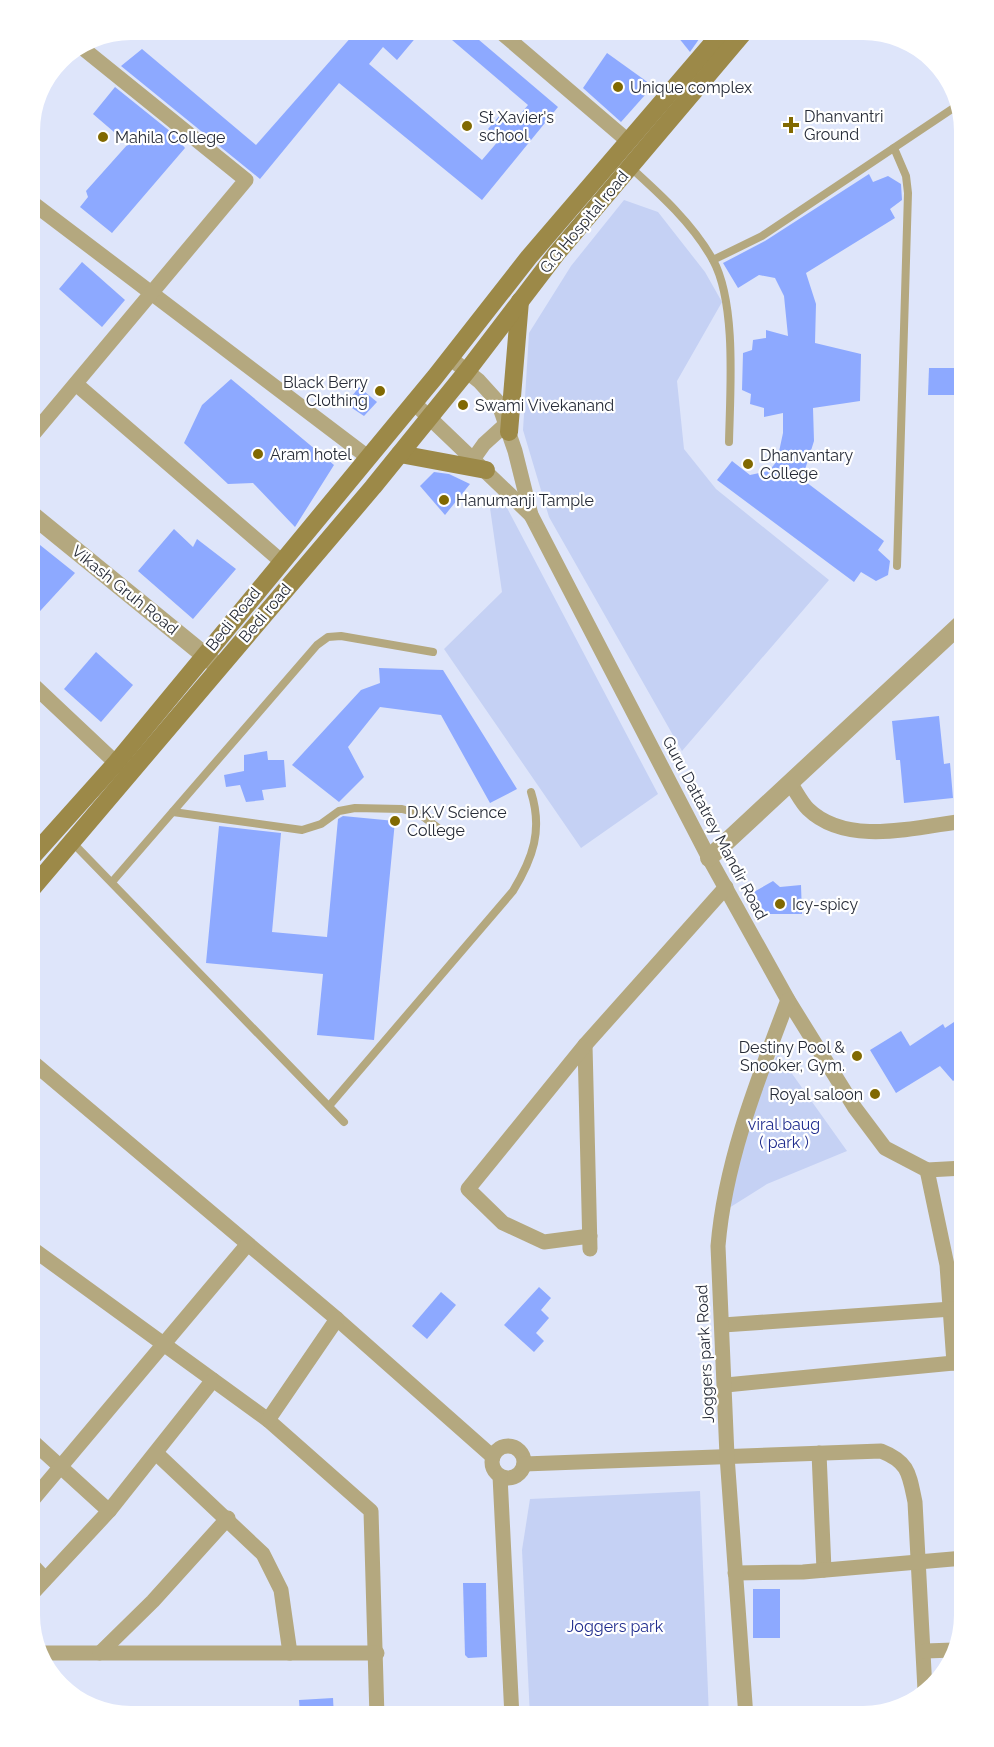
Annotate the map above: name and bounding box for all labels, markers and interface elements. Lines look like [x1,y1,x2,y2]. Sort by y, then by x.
place label: Unique complex [630,78,752,97]
marker: Unique complex [611,80,625,94]
place label: Dhanvantri Ground [804,107,883,144]
place label: St Xavier's school [479,108,554,145]
marker: Dhanvantri Ground [782,116,800,134]
marker: St Xavier's school [460,119,474,133]
place label: Mahila College [115,128,226,147]
marker: Mahila College [96,130,110,144]
street label: G.G Hospital road [536,167,632,277]
place label: Black Berry Clothing [283,373,368,410]
marker: Black Berry Clothing [373,384,387,398]
place label: Swami Vivekanand [475,396,614,415]
marker: Swami Vivekanand [456,398,470,412]
place label: Aram hotel [270,445,352,464]
place label: Dhanvantary College [760,446,854,483]
marker: Aram hotel [251,447,265,461]
marker: Dhanvantary College [741,457,755,471]
place label: Hanumanji Tample [456,491,594,510]
marker: Hanumanji Tample [437,493,451,507]
street label: Vikash Gruh Road [68,541,182,639]
street label: Bedi road [235,580,295,646]
street label: Bedi Road [202,583,264,654]
street label: Guru Dattatrey Mandir Road [659,733,772,923]
place label: D.K.V Science College [407,803,507,840]
marker: D.K.V Science College [388,814,402,828]
place label: Icy-spicy [792,895,858,914]
marker: Icy-spicy [773,897,787,911]
place label: Destiny Pool & Snooker, Gym. [739,1038,845,1075]
marker: Destiny Pool & Snooker, Gym. [850,1049,864,1063]
place label: Royal saloon [769,1085,863,1104]
marker: Royal saloon [868,1087,882,1101]
park label: viral baug ( park ) [748,1115,820,1152]
street label: Joggers park Road [692,1284,718,1424]
park label: Joggers park [567,1617,664,1636]

